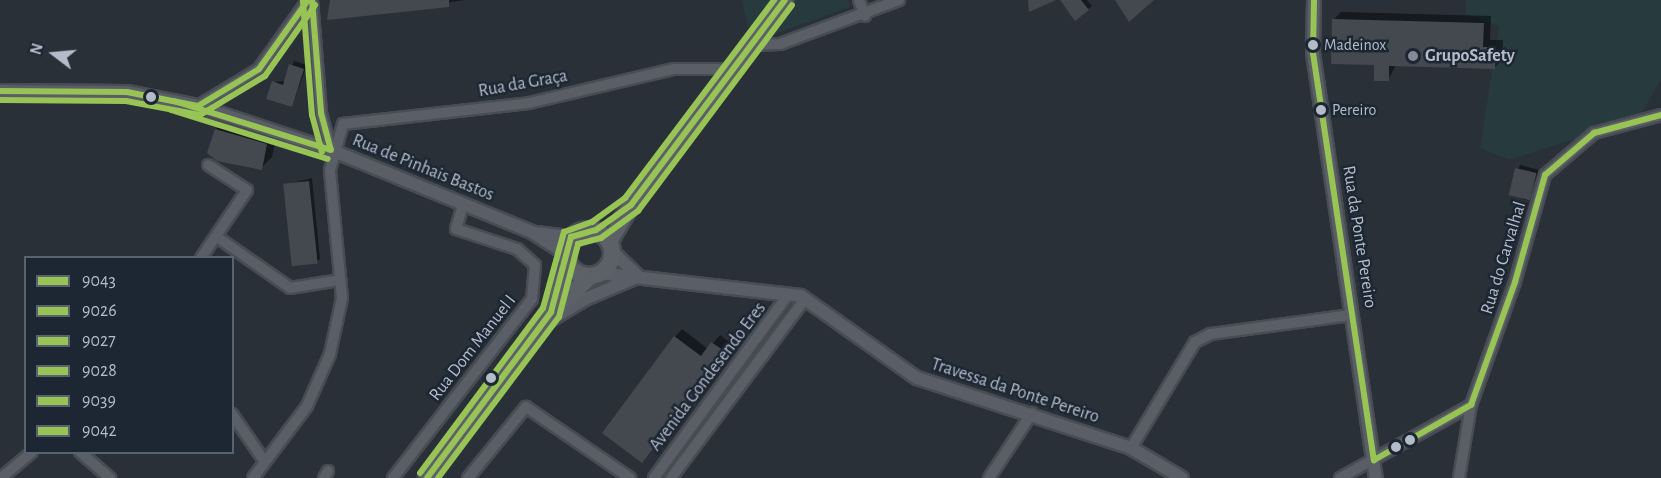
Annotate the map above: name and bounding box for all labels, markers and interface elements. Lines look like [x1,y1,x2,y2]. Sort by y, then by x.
north arrow [24,24,84,84]
place label: Madeinox [1324,35,1386,55]
marker: Madeinox [1307,39,1319,51]
text: N [27,41,46,57]
place label: GrupoSafety [1425,45,1515,67]
marker: GrupoSafety [1406,49,1420,63]
street label: Rua da Graça [477,66,569,102]
unlabelled marker [145,91,157,103]
place label: Pereiro [1332,100,1376,120]
marker: Pereiro [1315,104,1327,116]
street label: Rua de Pinhais Bastos [349,130,497,206]
street label: Rua da Ponte Pereiro [1337,164,1381,310]
street label: Rua do Carvalhal [1477,199,1531,317]
legend [24,256,234,454]
text: 9043 [82,272,116,290]
street label: Rua Dom Manuel I [425,291,521,405]
street label: Avenida Gondesendo Eres [645,298,771,456]
text: 9026 [82,302,117,320]
text: 9027 [82,332,116,350]
street label: Travessa da Ponte Pereiro [928,354,1102,428]
text: 9028 [82,362,117,380]
unlabelled marker [485,372,497,384]
text: 9039 [82,392,116,410]
text: 9042 [82,422,117,440]
unlabelled marker [1404,434,1416,446]
unlabelled marker [1390,441,1402,453]

